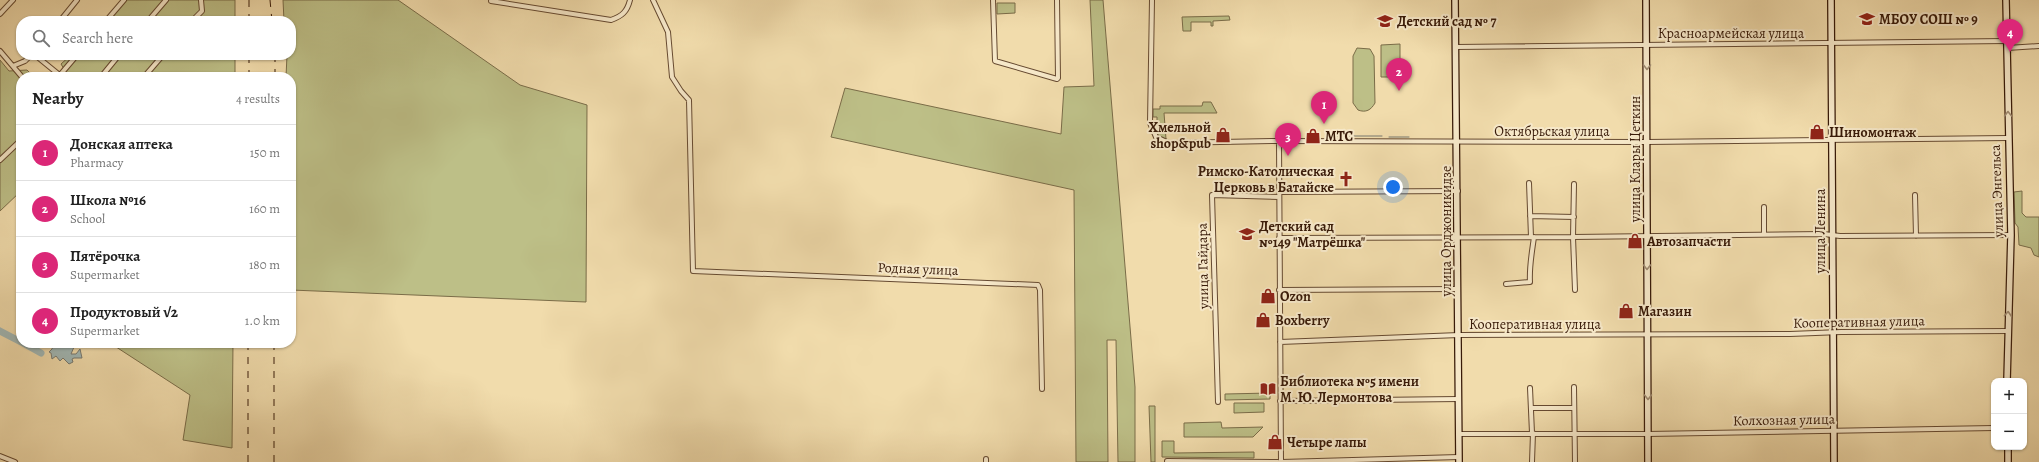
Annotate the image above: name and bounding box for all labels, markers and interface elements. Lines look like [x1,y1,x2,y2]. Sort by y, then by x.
school or university icon: МБОУ СОШ № 9 [1858,10,1876,28]
place label: МБОУ СОШ № 9 [1879,10,1978,29]
school or university icon: Детский сад № 7 [1376,12,1394,30]
place label: Детский сад № 7 [1397,12,1496,31]
search box [16,16,296,60]
pin: 4 [1997,19,2023,52]
street label: Красноармейская улица [1658,24,1805,43]
icon: search [30,27,52,49]
text: Search here [62,28,133,48]
pin: 2 [1386,58,1412,91]
one-way arrow [1643,64,1651,70]
text: Nearby [32,87,83,110]
text: 4 results [236,90,280,107]
pin: 1 [1311,91,1337,124]
street label: улица Клары Цеткин [1626,96,1645,223]
one-way arrow [2003,111,2012,117]
place label: Хмельной shop&pub [1148,118,1211,153]
street label: Октябрьская улица [1494,122,1610,141]
pin: 3 [1275,123,1301,156]
shop icon: Шиномонтаж [1808,123,1826,141]
place label: Шиномонтаж [1829,123,1916,142]
shop icon: Хмельной shop&pub [1214,126,1232,144]
shop icon: МТС [1304,127,1322,145]
place label: МТС [1325,127,1354,146]
text: Донская аптека [70,134,173,154]
text: 1 [43,144,47,161]
text: 150 m [250,144,280,161]
street label: улица Энгельса [1986,144,2008,239]
text: Pharmacy [70,154,123,171]
place label: Римско-Католическая Церковь в Батайске [1198,162,1335,197]
street label: улица Орджоникидзе [1437,166,1456,297]
church icon: Римско-Католическая Церковь в Батайске [1337,170,1355,188]
your location [1383,177,1403,197]
street label: улица Ленина [1811,188,1830,274]
text: Школа №16 [70,190,146,210]
text: 2 [42,200,48,217]
text: 160 m [249,200,280,217]
text: School [70,210,105,227]
place label: Детский сад №149 "Матрёшка" [1259,217,1366,252]
street label: улица Гайдара [1193,222,1213,310]
school or university icon: Детский сад №149 "Матрёшка" [1238,225,1256,243]
shop icon: Автозапчасти [1626,232,1644,250]
place label: Автозапчасти [1646,232,1731,251]
text: Пятёрочка [70,246,140,266]
text: 3 [42,256,48,273]
text: 180 m [249,256,280,273]
street label: Родная улица [877,258,959,280]
one-way arrow [1643,264,1651,270]
text: Supermarket [70,266,140,283]
shop icon: Ozon [1259,287,1277,305]
place label: Ozon [1280,287,1311,306]
text: Продуктовый √2 [70,302,178,322]
shop icon: Магазин [1617,302,1635,320]
place label: Магазин [1638,302,1692,321]
shop icon: Boxberry [1254,311,1272,329]
place label: Boxberry [1275,311,1330,330]
street label: Кооперативная улица [1793,311,1926,333]
one-way arrow [2003,311,2012,317]
text: 4 [42,312,48,329]
text: 1.0 km [245,312,280,329]
street label: Кооперативная улица [1469,315,1601,334]
text: Supermarket [70,322,140,339]
place label: Библиотека №5 имени М. Ю. Лермонтова [1280,372,1419,407]
map controls [1991,378,2027,450]
button: + [1991,378,2027,414]
library icon: Библиотека №5 имени М. Ю. Лермонтова [1259,380,1277,398]
one-way arrow [1644,394,1652,400]
street label: Колхозная улица [1733,410,1836,430]
button: − [1991,414,2027,450]
shop icon: Четыре лапы [1266,433,1284,451]
place label: Четыре лапы [1287,433,1367,452]

